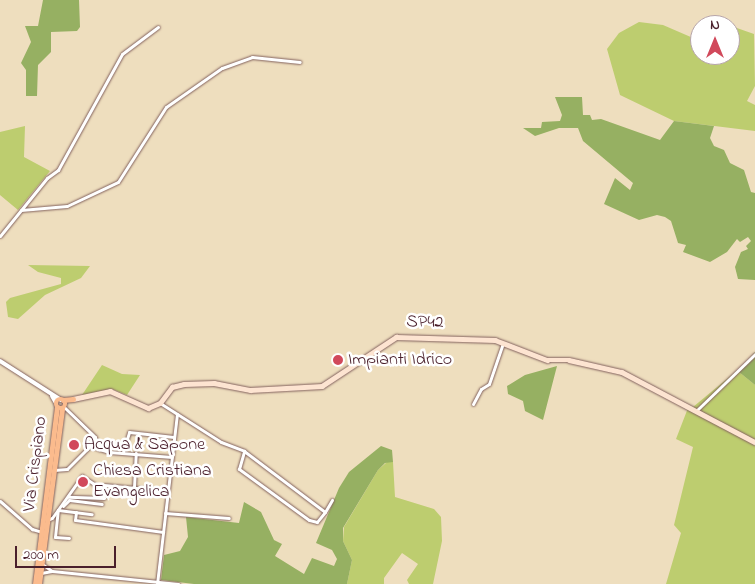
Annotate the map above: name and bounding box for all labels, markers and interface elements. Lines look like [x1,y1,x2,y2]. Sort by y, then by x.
north arrow [690,15,740,65]
text: N [710,15,720,36]
street label: SP42 [406,312,444,334]
place label: Impianti Idrico [348,349,452,371]
marker: Impianti Idrico [332,354,344,366]
street label: Via Crispiano [19,415,53,513]
place label: Acqua & Sapone [84,434,205,456]
marker: Acqua & Sapone [68,439,80,451]
place label: Chiesa Cristiana Evangelica [93,461,212,504]
marker: Chiesa Cristiana Evangelica [77,476,89,488]
scale bar [18,536,119,568]
text: 200 m [23,544,59,566]

